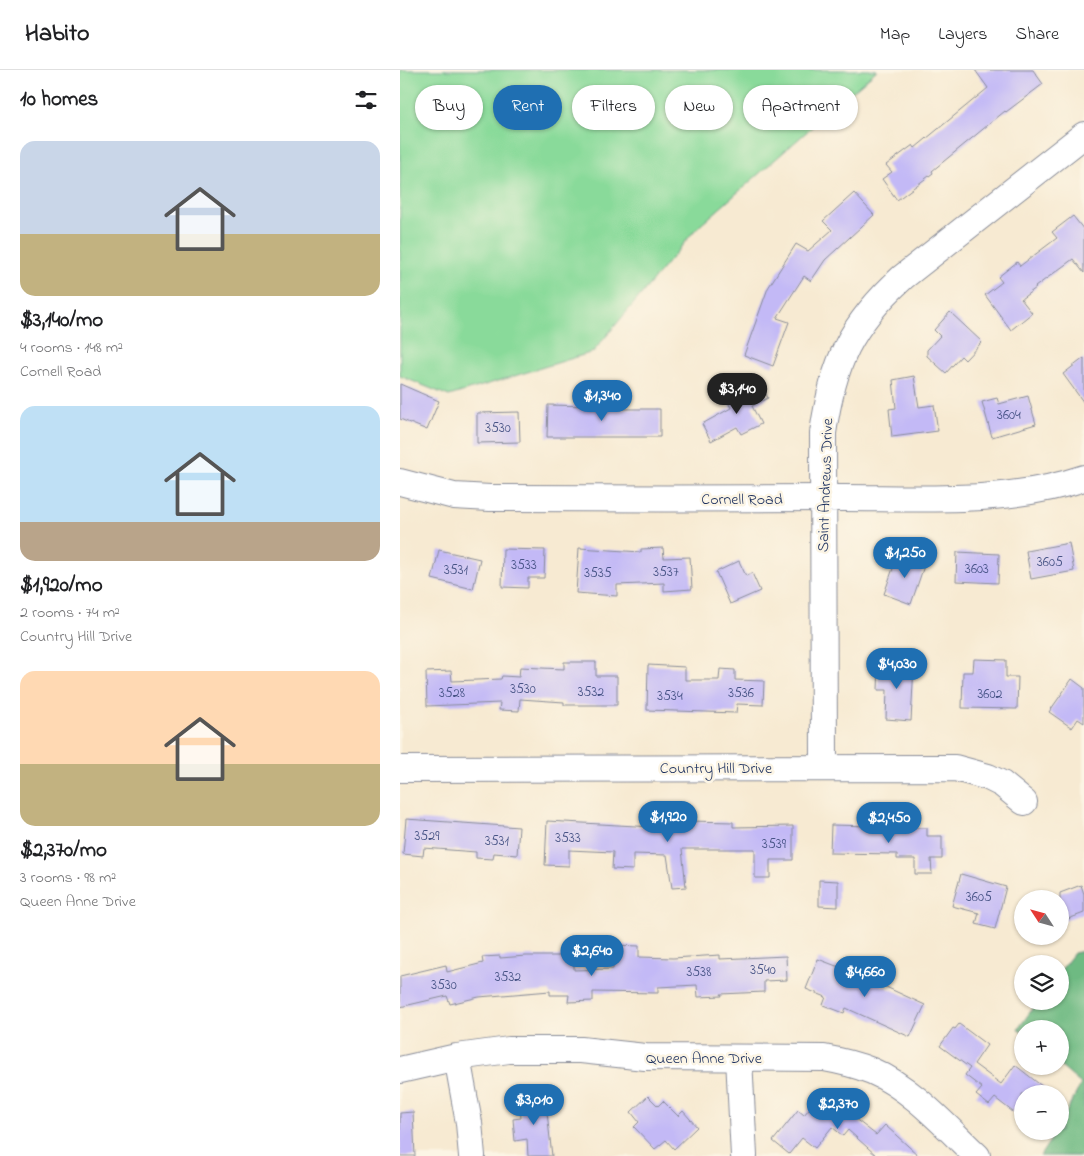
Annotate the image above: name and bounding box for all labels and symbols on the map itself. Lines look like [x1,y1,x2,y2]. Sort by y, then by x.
pin: $3,140 [696,372,778,415]
pin: $1,340 [561,380,643,422]
house number: 3604 [997,405,1021,426]
street label: Saint Andrews Drive [812,417,840,552]
house number: 3530 [485,418,511,439]
street label: Cornell Road [701,488,783,512]
pin: $1,250 [864,536,946,579]
house number: 3605 [1037,552,1063,573]
house number: 3533 [511,555,537,576]
house number: 3603 [965,559,989,580]
house number: 3531 [444,560,469,581]
house number: 3537 [653,562,679,583]
house number: 3535 [584,563,612,584]
pin: $4,030 [856,648,938,690]
house number: 3530 [510,679,536,700]
house number: 3532 [578,682,604,703]
house number: 3528 [439,683,465,704]
house number: 3536 [728,683,754,704]
house number: 3602 [978,684,1003,705]
house number: 3534 [657,686,683,707]
street label: Country Hill Drive [660,757,773,781]
pin: $1,920 [627,800,709,843]
pin: $2,450 [848,802,930,844]
house number: 3529 [415,826,440,847]
house number: 3533 [555,828,581,849]
house number: 3531 [485,831,510,852]
house number: 3539 [762,834,787,855]
house number: 3605 [966,887,992,908]
north arrow [1014,890,1069,945]
pin: $2,640 [551,934,633,977]
pin: $4,660 [824,956,906,998]
house number: 3540 [750,960,776,981]
house number: 3538 [687,962,711,983]
house number: 3532 [495,967,521,988]
house number: 3530 [431,975,457,996]
street label: Queen Anne Drive [646,1047,763,1071]
pin: $3,010 [493,1084,575,1126]
pin: $2,370 [797,1088,879,1130]

